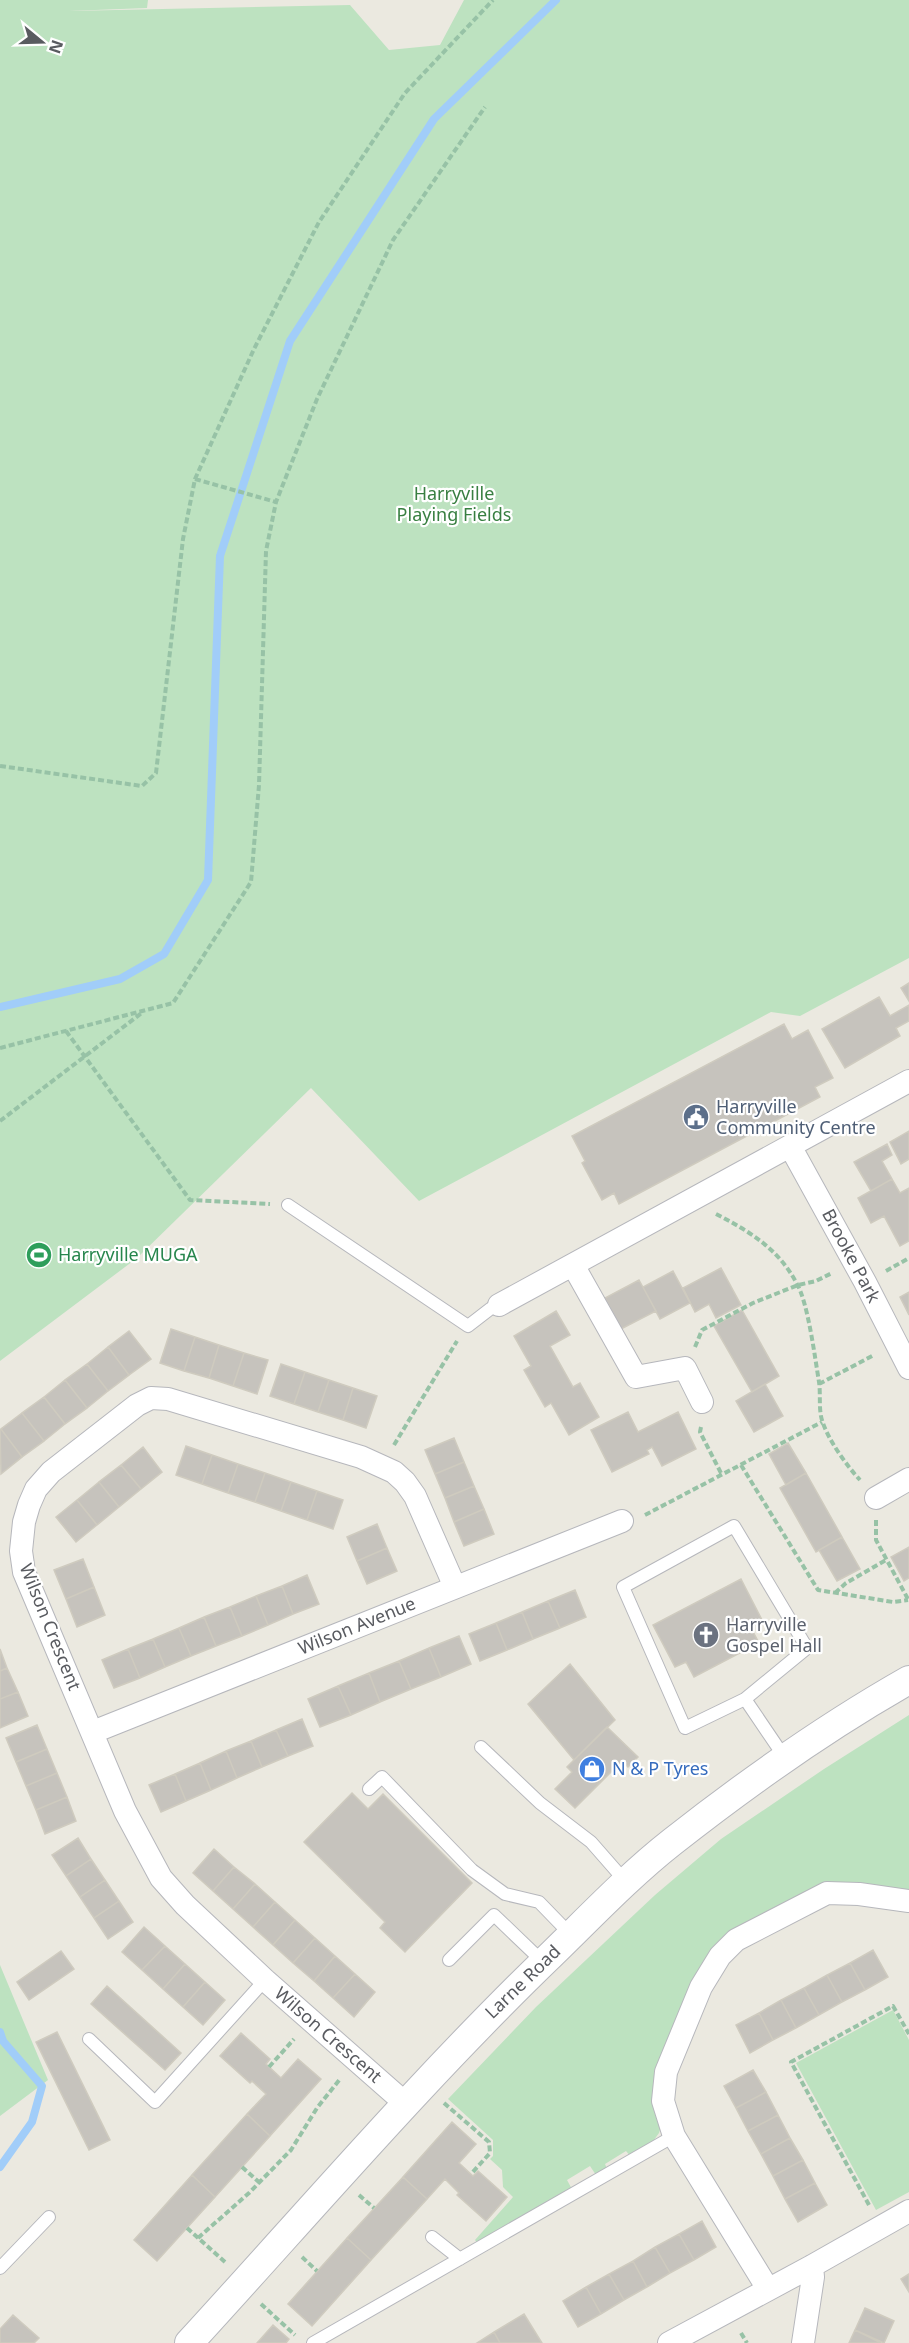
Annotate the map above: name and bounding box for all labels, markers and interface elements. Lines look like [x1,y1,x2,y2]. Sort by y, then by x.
north arrow [12,12,72,72]
text: N [44,37,69,57]
park label: Harryville Playing Fields [397,481,511,526]
place label: Harryville Community Centre [716,1094,876,1139]
public building icon: Harryville Community Centre [681,1102,711,1132]
street label: Brooke Park [817,1204,887,1307]
sports icon: Harryville MUGA [24,1240,54,1270]
place label: Harryville MUGA [58,1242,198,1266]
street label: Wilson Crescent [15,1560,88,1694]
street label: Wilson Avenue [294,1591,419,1660]
place label: Harryville Gospel Hall [726,1612,822,1657]
church icon: Harryville Gospel Hall [691,1620,721,1650]
shop icon: N & P Tyres [577,1754,607,1784]
place label: N & P Tyres [612,1756,708,1780]
street label: Larne Road [479,1939,565,2023]
street label: Wilson Crescent [270,1981,388,2088]

